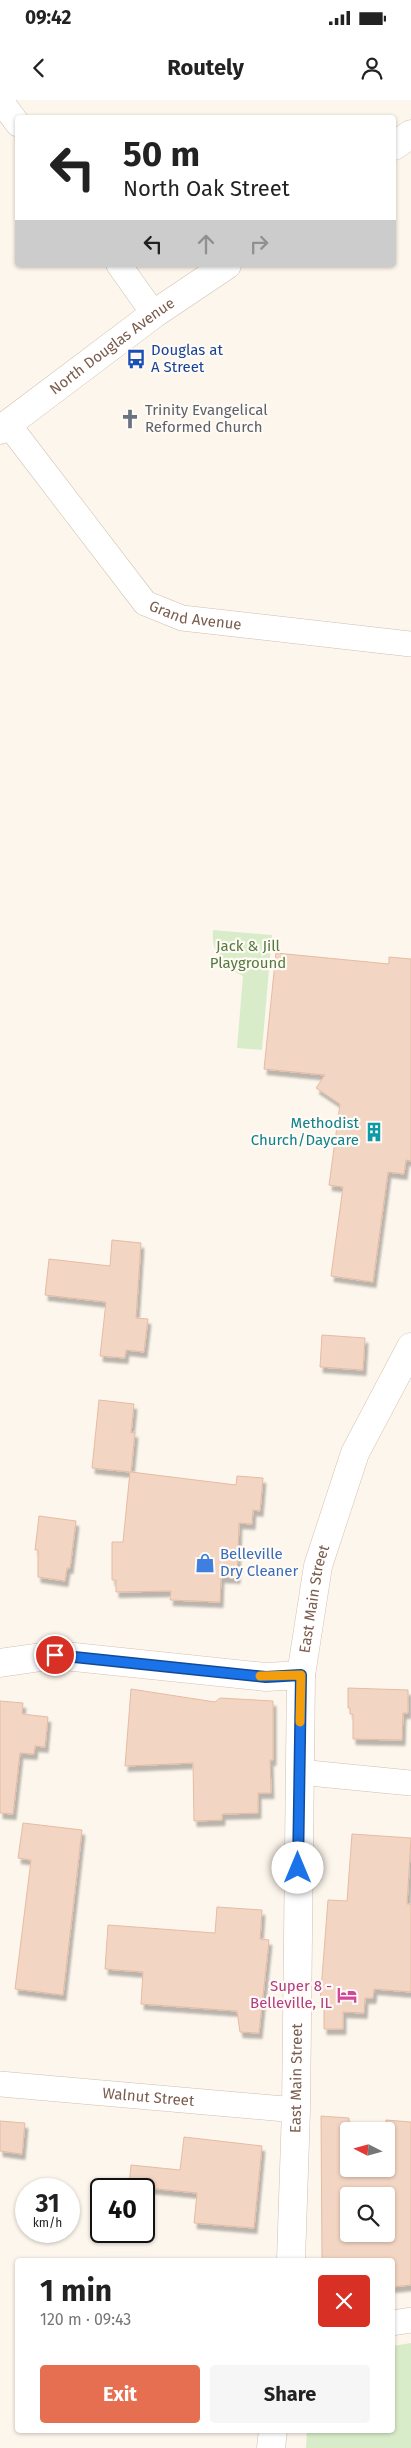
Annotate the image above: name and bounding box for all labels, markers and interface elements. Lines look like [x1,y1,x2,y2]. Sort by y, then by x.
text: 09:42 [25,6,71,29]
icon: back [25,54,53,82]
text: Routely [167,54,244,81]
icon: person [358,54,386,82]
text: 50 m [123,133,200,175]
icon: left [40,135,105,200]
text: North Oak Street [123,175,290,202]
icon: left [139,230,167,258]
icon: ahead [192,230,220,258]
icon: right [245,230,273,258]
street label: North Douglas Avenue [46,294,178,398]
place label: Douglas at A Street [151,341,223,376]
bus stop icon: Douglas at A Street [125,348,147,370]
place label: Trinity Evangelical Reformed Church [145,401,268,436]
church icon: Trinity Evangelical Reformed Church [119,408,141,430]
street label: Grand Avenue [147,597,243,634]
park label: Jack & Jill Playground [210,937,286,972]
place label: Methodist Church/Daycare [251,1114,360,1149]
building icon: Methodist Church/Daycare [363,1121,385,1143]
street label: East Main Street [296,1542,334,1654]
place label: Belleville Dry Cleaner [220,1545,299,1580]
shop icon: Belleville Dry Cleaner [194,1552,216,1574]
pin [34,1634,76,1676]
icon: arrive [41,1641,69,1669]
position arrow [271,1841,323,1893]
place label: Super 8 - Belleville, IL [250,1977,333,2012]
hotel icon: Super 8 - Belleville, IL [336,1984,358,2006]
street label: East Main Street [286,2022,306,2133]
street label: Walnut Street [102,2084,196,2110]
north arrow [340,2122,395,2178]
map controls [340,2122,395,2242]
speed limit sign: 40 [90,2178,155,2243]
button: search [340,2187,395,2242]
text: 31 [35,2189,60,2219]
text: km/h [33,2216,62,2230]
text: 1 min [40,2273,112,2309]
button: close [318,2275,370,2327]
text: 120 m · 09:43 [40,2310,131,2329]
button: Exit [40,2365,200,2423]
button: Share [210,2365,370,2423]

